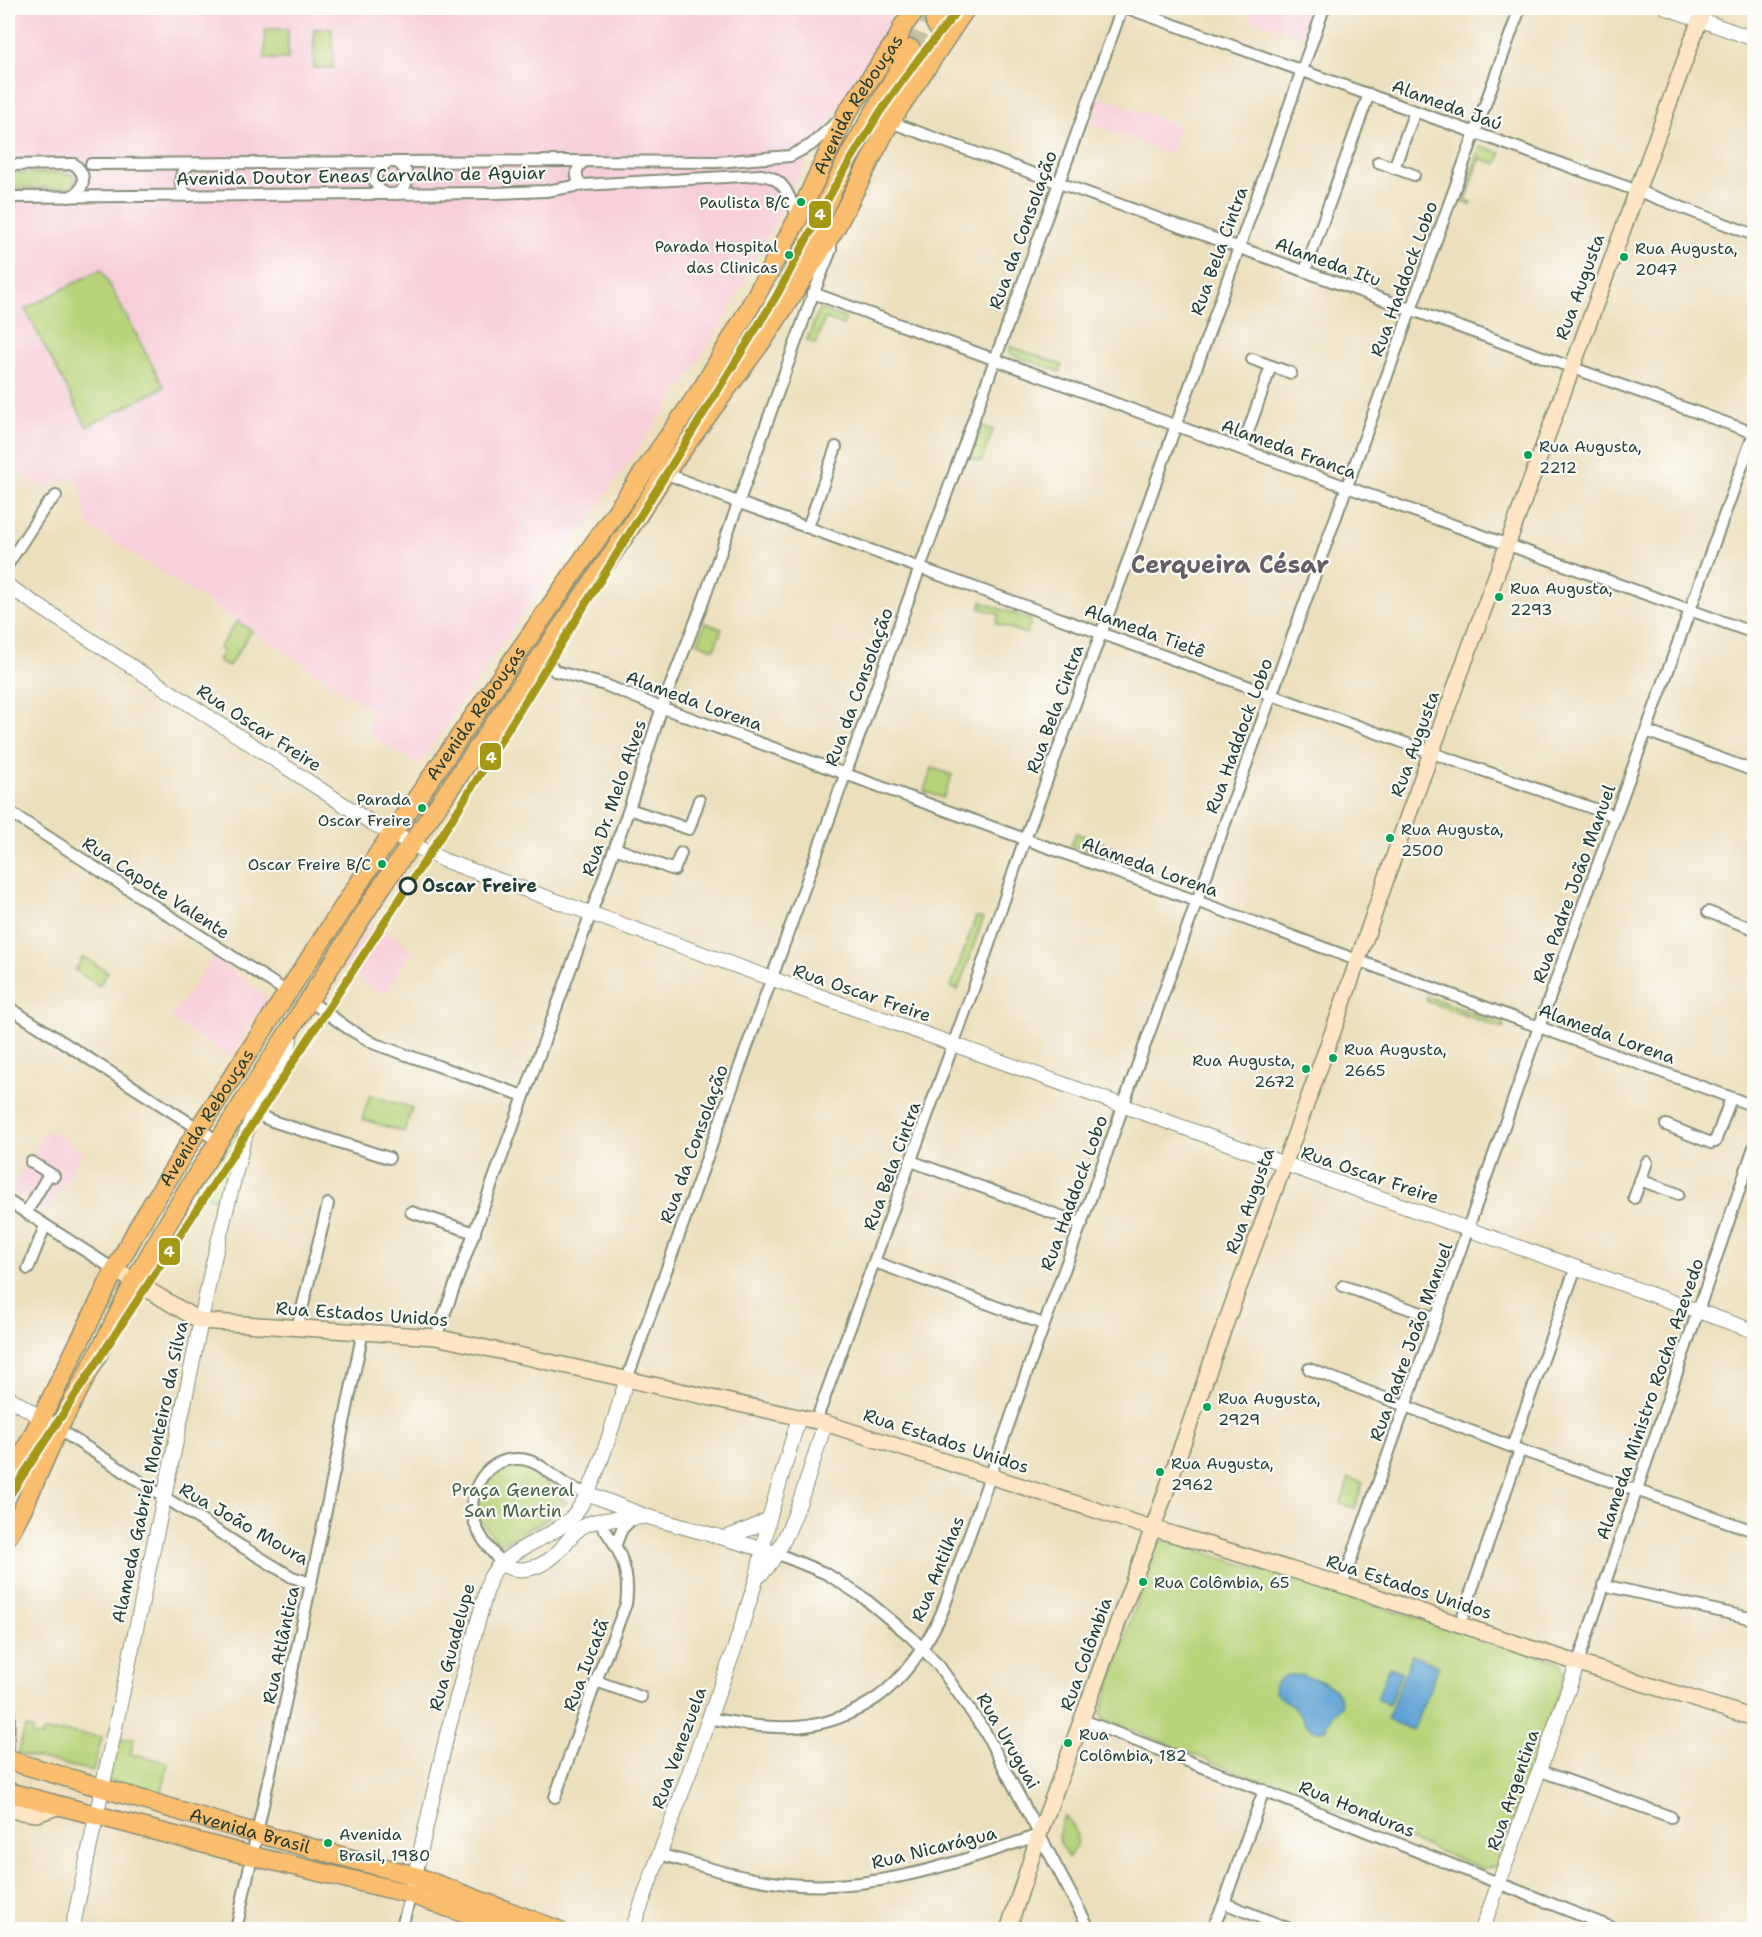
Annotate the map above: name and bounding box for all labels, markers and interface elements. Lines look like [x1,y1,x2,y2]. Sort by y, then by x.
street label: Avenida Rebouças [808,30,909,179]
street label: Alameda Jaú [1389,74,1505,136]
street label: Rua da Consolação [983,147,1063,313]
street label: Avenida Doutor Eneas Carvalho de Aguiar [176,161,546,191]
street label: Rua Bela Cintra [1185,183,1253,319]
place label: Paulista B/C [699,192,790,213]
marker: Paulista B/C [795,196,807,208]
street label: Rua Haddock Lobo [1365,198,1443,360]
line badge: 4 [808,200,832,229]
text: 4 [814,204,826,225]
street label: Rua Augusta [1550,231,1610,343]
street label: Alameda Itu [1272,232,1384,292]
place label: Parada Hospital das Clinicas [655,236,778,278]
place label: Rua Augusta, 2047 [1635,238,1738,280]
marker: Parada Hospital das Clinicas [783,249,795,261]
marker: Rua Augusta, 2047 [1618,251,1630,263]
street label: Alameda Franca [1218,413,1360,485]
place label: Rua Augusta, 2212 [1539,436,1642,478]
marker: Rua Augusta, 2212 [1522,449,1534,461]
district label: Cerqueira César [1131,549,1329,581]
place label: Rua Augusta, 2293 [1510,578,1613,620]
marker: Rua Augusta, 2293 [1493,591,1505,603]
street label: Alameda Tietê [1081,598,1209,664]
street label: Rua da Consolação [819,604,899,770]
street label: Avenida Rebouças [421,641,531,785]
street label: Rua Bela Cintra [1021,641,1089,777]
street label: Rua Haddock Lobo [1200,655,1278,817]
street label: Alameda Lorena [622,665,766,737]
street label: Rua Oscar Freire [192,679,326,777]
street label: Rua Augusta [1385,688,1445,800]
street label: Rua Dr. Melo Alves [576,717,652,879]
line badge: 4 [479,742,502,771]
text: 4 [485,747,497,768]
street label: Rua Padre João Manuel [1527,781,1621,987]
place label: Parada Oscar Freire [318,789,411,831]
marker: Parada Oscar Freire [416,802,428,814]
place label: Rua Augusta, 2500 [1401,819,1504,861]
street label: Rua Capote Valente [78,831,234,945]
street label: Alameda Lorena [1078,831,1222,903]
marker: Rua Augusta, 2500 [1384,832,1396,844]
place label: Oscar Freire B/C [248,854,371,875]
marker: Oscar Freire B/C [376,858,388,870]
place label: Oscar Freire [422,874,537,898]
marker: Oscar Freire [399,877,417,895]
street label: Rua Oscar Freire [790,958,934,1028]
street label: Alameda Lorena [1535,998,1679,1070]
place label: Rua Augusta, 2665 [1344,1039,1447,1081]
street label: Avenida Rebouças [154,1044,260,1191]
place label: Rua Augusta, 2672 [1192,1050,1295,1092]
marker: Rua Augusta, 2665 [1327,1052,1339,1064]
street label: Rua da Consolação [654,1061,734,1227]
marker: Rua Augusta, 2672 [1300,1063,1312,1075]
street label: Rua Bela Cintra [858,1098,926,1234]
street label: Rua Haddock Lobo [1035,1112,1113,1274]
street label: Rua Oscar Freire [1298,1140,1442,1210]
street label: Rua Augusta [1220,1145,1280,1257]
line badge: 4 [158,1237,181,1266]
street label: Rua Padre João Manuel [1364,1239,1458,1445]
text: 4 [163,1241,175,1262]
street label: Alameda Ministro Rocha Azevedo [1590,1255,1710,1543]
street label: Rua Estados Unidos [275,1296,449,1332]
street label: Alameda Gabriel Monteiro da Silva [106,1319,194,1625]
place label: Rua Augusta, 2929 [1218,1388,1321,1430]
marker: Rua Augusta, 2929 [1201,1401,1213,1413]
street label: Rua Estados Unidos [860,1403,1032,1479]
place label: Rua Augusta, 2962 [1171,1453,1274,1495]
marker: Rua Augusta, 2962 [1154,1466,1166,1478]
street label: Rua João Moura [175,1477,313,1571]
park label: Praça General San Martin [452,1478,575,1523]
street label: Rua Antilhas [906,1512,970,1626]
street label: Rua Estados Unidos [1323,1549,1495,1625]
place label: Rua Colômbia, 65 [1154,1572,1290,1593]
marker: Rua Colômbia, 65 [1137,1576,1149,1588]
street label: Rua Guadelupe [423,1580,481,1714]
street label: Rua Atlântica [257,1584,305,1706]
street label: Rua Colômbia [1054,1594,1118,1714]
street label: Rua Iucatã [557,1615,615,1715]
street label: Rua Venezuela [646,1684,712,1812]
street label: Rua Uruguai [971,1689,1045,1793]
place label: Rua Colômbia, 182 [1079,1724,1187,1766]
street label: Rua Argentina [1481,1726,1545,1854]
marker: Rua Colômbia, 182 [1062,1737,1074,1749]
street label: Rua Honduras [1295,1775,1419,1843]
street label: Avenida Brasil [186,1802,314,1859]
street label: Rua Nicarágua [869,1821,999,1875]
place label: Avenida Brasil, 1980 [339,1824,430,1866]
marker: Avenida Brasil, 1980 [322,1837,334,1849]

